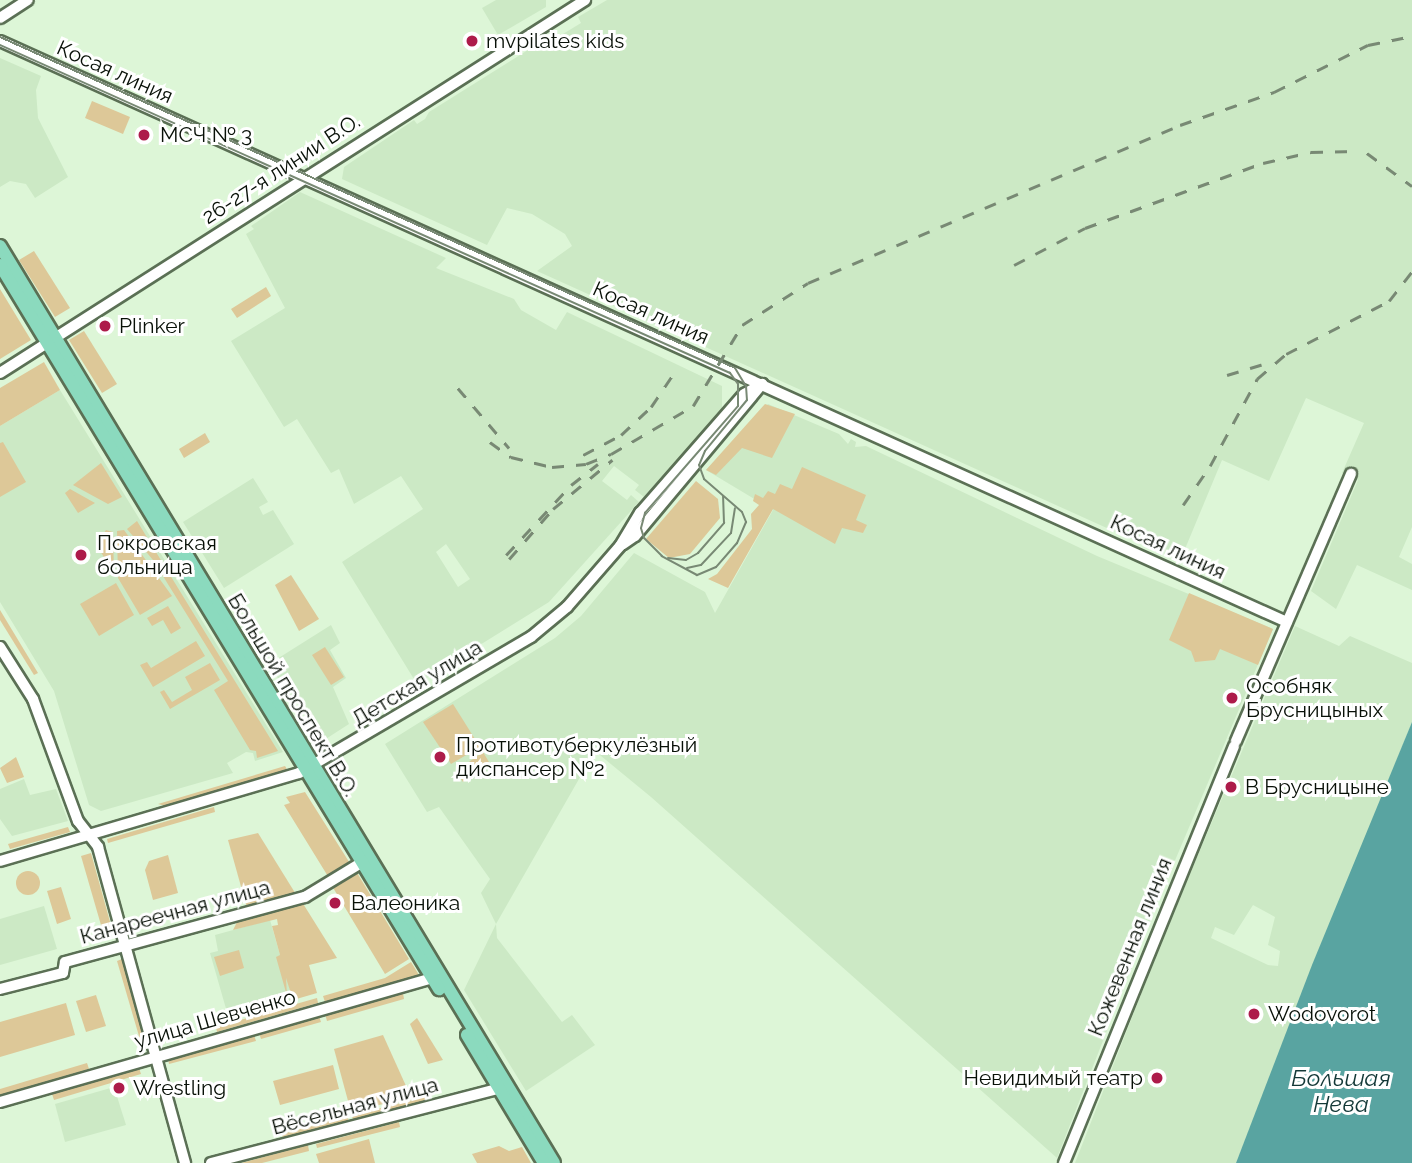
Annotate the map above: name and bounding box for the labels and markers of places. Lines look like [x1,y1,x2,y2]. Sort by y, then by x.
place label: mvpilates kids [486,28,624,54]
marker: mvpilates kids [464,33,480,49]
place label: МСЧ № 3 [160,122,252,148]
marker: МСЧ № 3 [134,125,154,145]
place label: Plinker [119,313,185,339]
marker: Plinker [97,318,113,334]
place label: Покровская больница [97,530,217,580]
marker: Покровская больница [71,545,91,565]
place label: Особняк Брусницыных [1246,673,1383,723]
marker: Особняк Брусницыных [1224,690,1240,706]
place label: Противотуберкулёзный диспансер №2 [456,732,697,782]
marker: Противотуберкулёзный диспансер №2 [430,747,450,767]
place label: В Брусницыне [1245,774,1389,800]
marker: В Брусницыне [1223,779,1239,795]
place label: Валеоника [351,890,460,916]
marker: Валеоника [325,893,345,913]
place label: Wodovorot [1268,1001,1376,1027]
marker: Wodovorot [1246,1006,1262,1022]
place label: Невидимый театр [964,1065,1143,1091]
marker: Невидимый театр [1149,1070,1165,1086]
place label: Wrestling [133,1075,226,1101]
marker: Wrestling [111,1080,127,1096]

